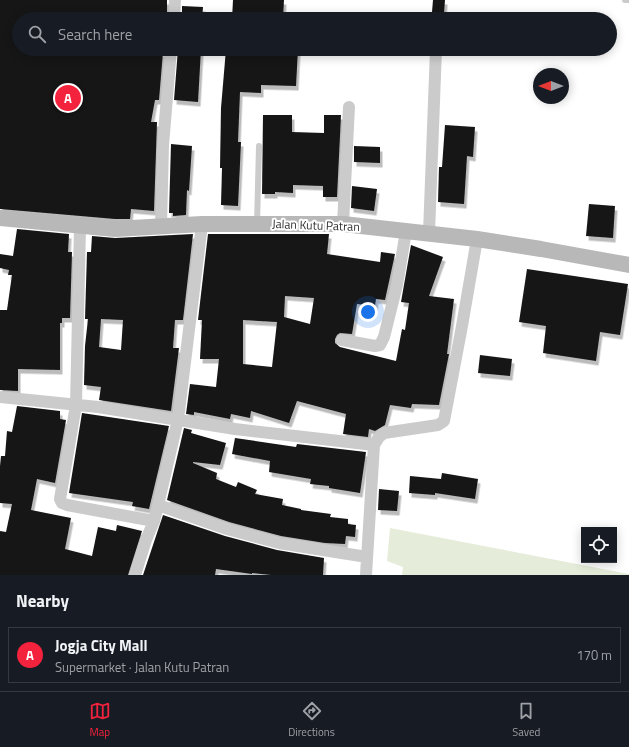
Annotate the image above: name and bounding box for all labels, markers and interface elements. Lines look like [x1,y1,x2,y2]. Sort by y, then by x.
search box [12,12,617,56]
icon: search [26,23,48,45]
text: Search here [58,23,132,46]
north arrow [533,68,569,104]
pin: A [55,83,81,113]
street label: Jalan Kutu Patran [272,214,360,236]
your location [358,302,378,322]
map controls [581,527,617,563]
button: locate [581,527,617,563]
text: Nearby [16,588,69,614]
text: Jogja City Mall [55,634,148,657]
text: A [26,645,34,665]
text: 170 m [576,645,612,665]
text: Supermarket · Jalan Kutu Patran [55,657,229,677]
tab: Map [89,700,111,740]
tab: Directions [288,700,335,740]
tab: Saved [512,700,540,740]

